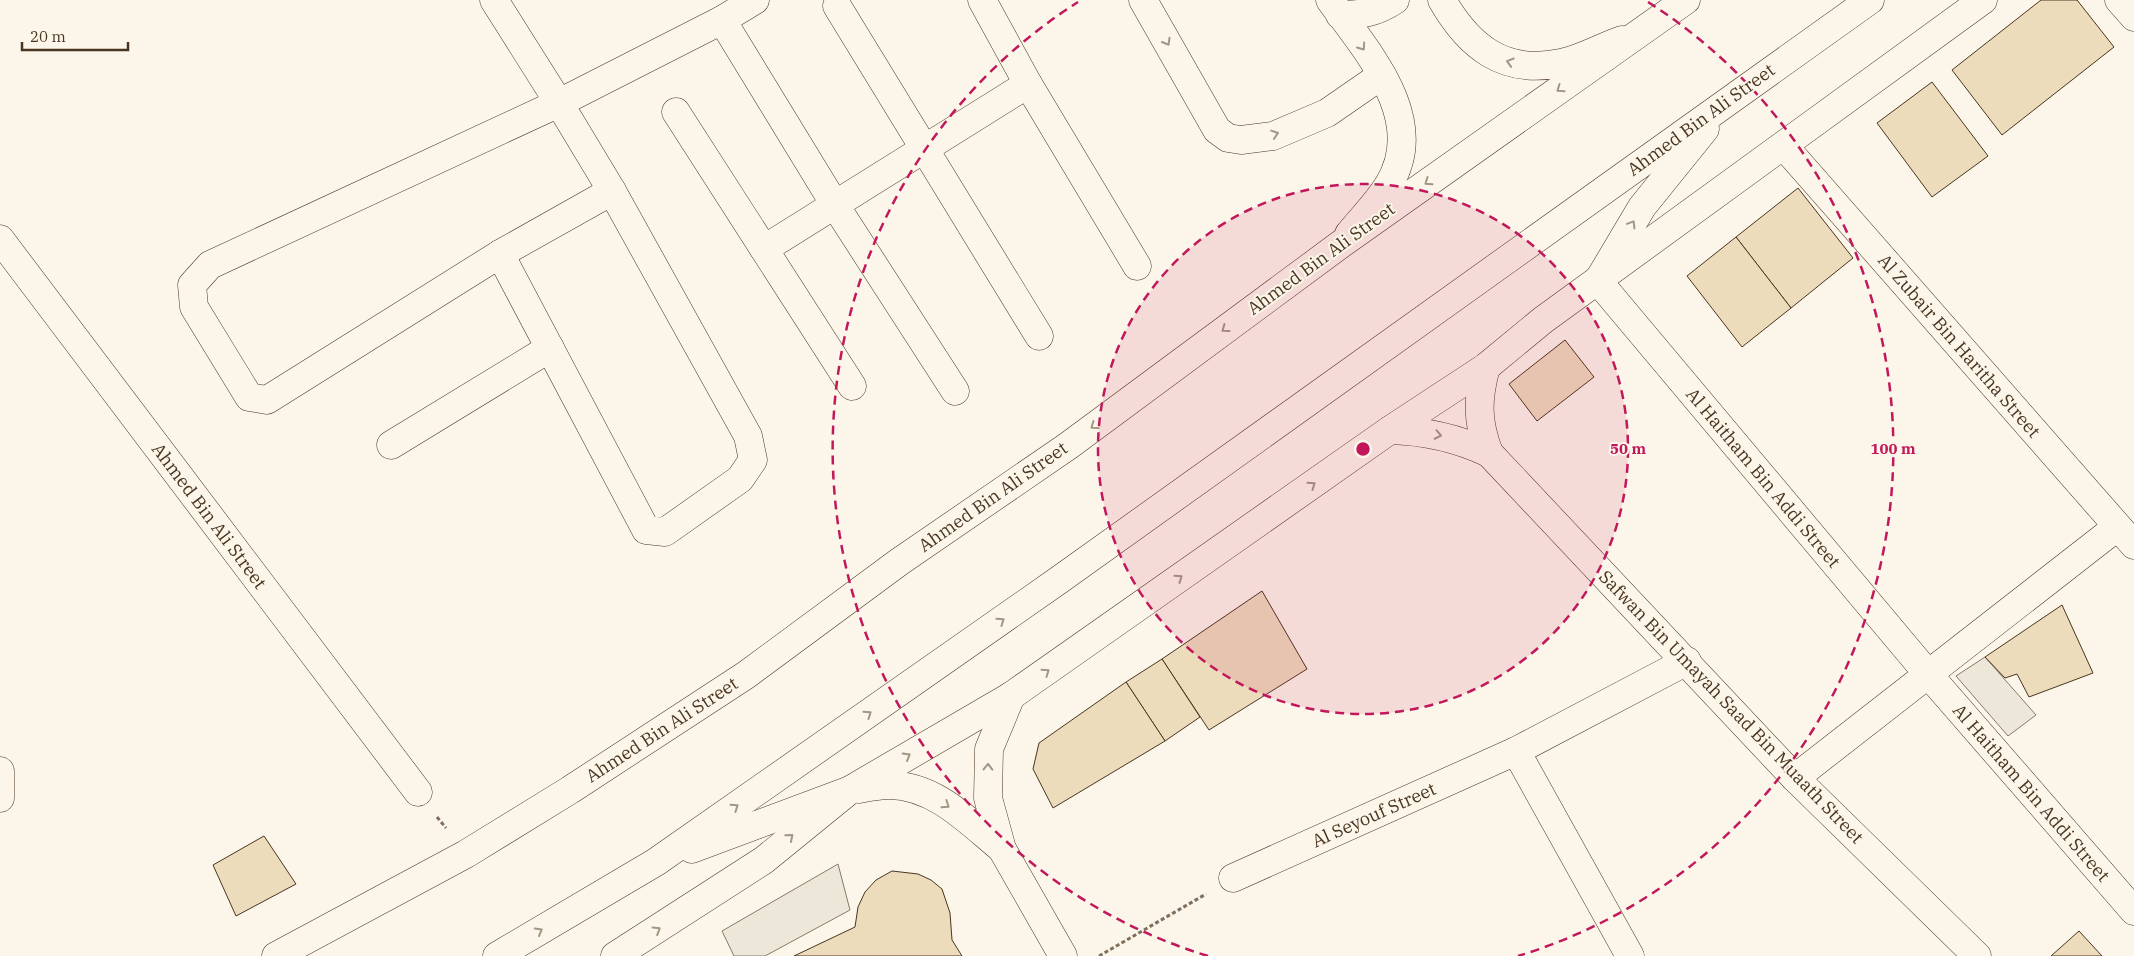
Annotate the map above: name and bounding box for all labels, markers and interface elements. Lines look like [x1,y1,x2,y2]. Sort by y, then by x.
scale bar [22,20,129,52]
text: 20 m [30,27,66,46]
one-way arrow [1161,37,1171,46]
one-way arrow [1356,41,1365,51]
one-way arrow [1506,58,1515,68]
street label: Ahmed Bin Ali Street [1622,58,1779,181]
one-way arrow [1556,83,1566,92]
one-way arrow [1271,129,1279,139]
one-way arrow [1424,176,1433,185]
street label: Ahmed Bin Ali Street [1242,197,1399,320]
one-way arrow [1625,220,1635,229]
street label: Al Zubair Bin Haritha Street [1873,249,2045,442]
one-way arrow [1221,323,1231,332]
street label: Al Haitham Bin Addi Street [1681,383,1846,572]
one-way arrow [1091,420,1100,429]
one-way arrow [1434,429,1443,440]
street label: Ahmed Bin Ali Street [914,436,1072,557]
street label: Ahmed Bin Ali Street [147,438,272,593]
text: 50 m [1610,439,1646,458]
text: 100 m [1870,439,1916,458]
centre of rings [1354,440,1372,458]
one-way arrow [1306,482,1316,491]
street label: Safwan Bin Umayah Saad Bin Muaath Street [1594,565,1869,848]
one-way arrow [1173,575,1183,584]
one-way arrow [996,618,1005,627]
one-way arrow [1040,669,1050,678]
street label: Ahmed Bin Ali Street [581,672,742,787]
street label: Al Haitham Bin Addi Street [1948,699,2115,886]
one-way arrow [862,711,872,720]
one-way arrow [902,753,911,763]
one-way arrow [983,763,993,771]
street label: Al Seyouf Street [1308,777,1439,852]
one-way arrow [941,799,950,808]
one-way arrow [729,804,739,813]
one-way arrow [784,835,793,843]
one-way arrow [651,927,660,936]
one-way arrow [533,928,542,938]

